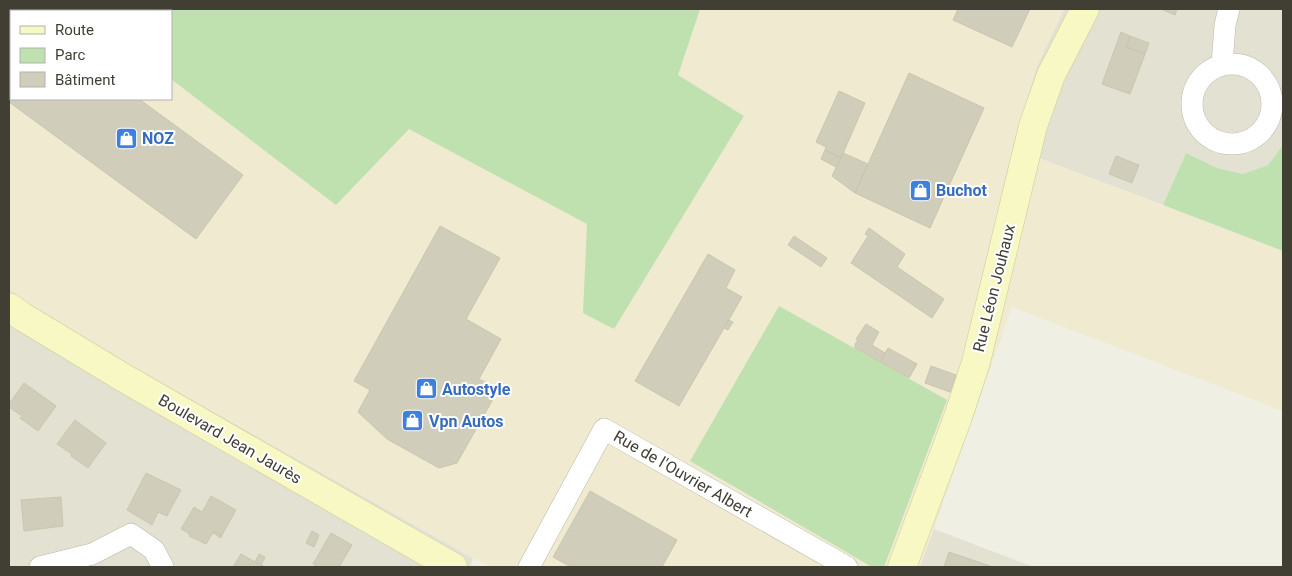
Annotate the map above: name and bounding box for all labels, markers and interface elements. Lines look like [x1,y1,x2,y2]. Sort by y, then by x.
legend [10,10,172,100]
text: Route [55,21,94,39]
text: Parc [55,46,85,64]
text: Bâtiment [55,71,115,89]
shop icon: NOZ [114,126,138,150]
place label: NOZ [142,129,174,148]
shop icon: Buchot [908,178,932,202]
place label: Buchot [936,181,988,200]
street label: Rue Léon Jouhaux [969,222,1019,354]
shop icon: Autostyle [414,377,438,401]
place label: Autostyle [442,380,511,399]
street label: Boulevard Jean Jaurès [155,390,305,488]
shop icon: Vpn Autos [401,409,425,433]
place label: Vpn Autos [429,412,503,431]
street label: Rue de l'Ouvrier Albert [610,427,756,521]

